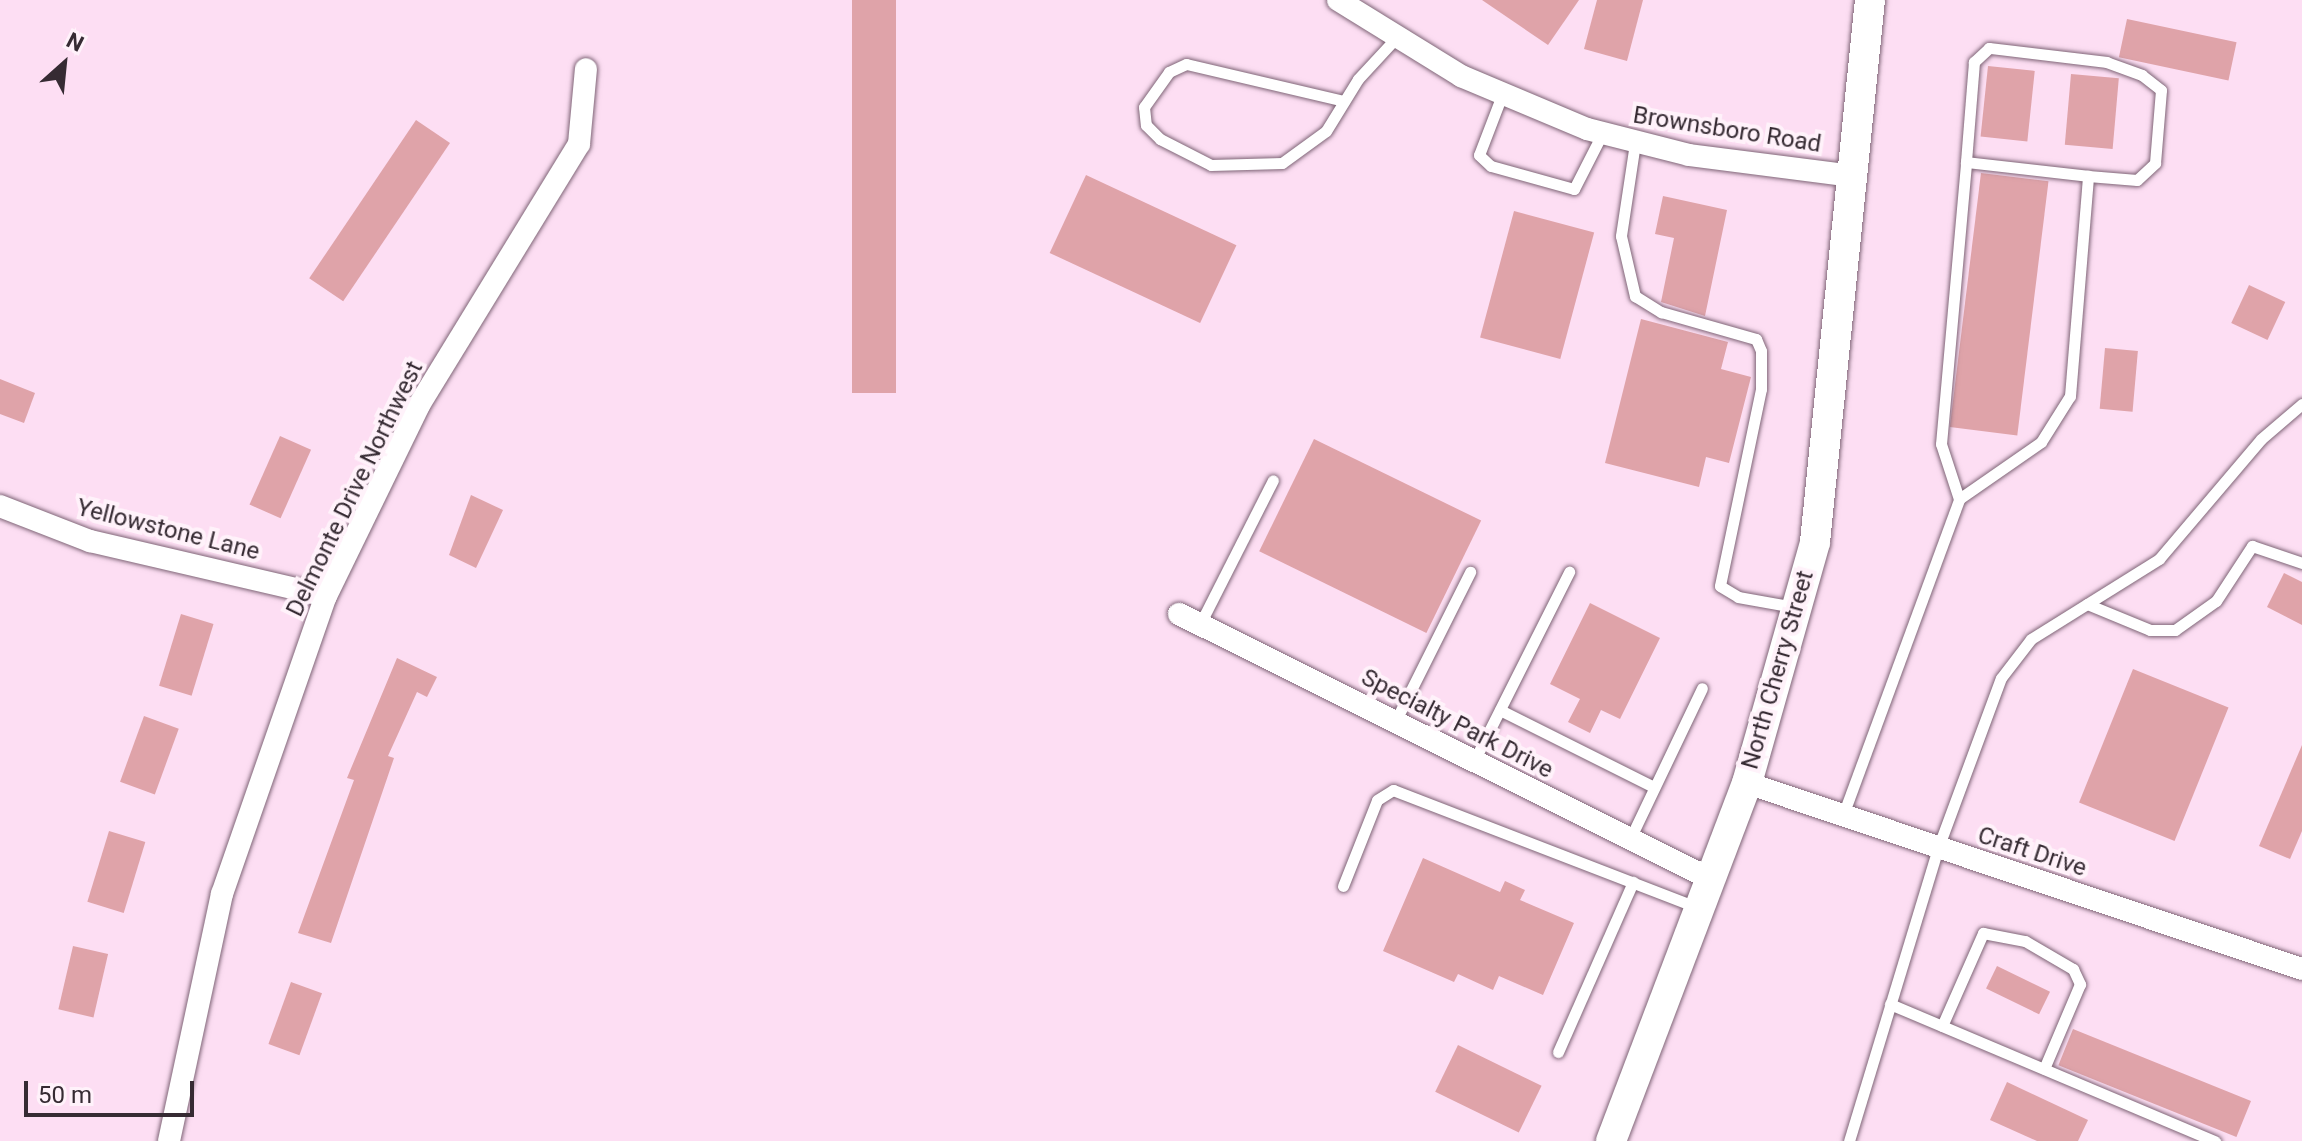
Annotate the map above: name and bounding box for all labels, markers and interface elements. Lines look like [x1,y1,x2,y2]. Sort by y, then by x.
north arrow [24,24,104,104]
text: N [63,28,88,57]
street label: Brownsboro Road [1631,101,1823,159]
street label: Delmonte Drive Northwest [281,357,429,621]
street label: Yellowstone Lane [74,493,262,567]
street label: North Cherry Street [1736,567,1820,773]
street label: Specialty Park Drive [1356,663,1558,785]
street label: Craft Drive [1974,821,2090,883]
scale bar [28,1065,198,1115]
text: 50 m [38,1081,92,1109]

